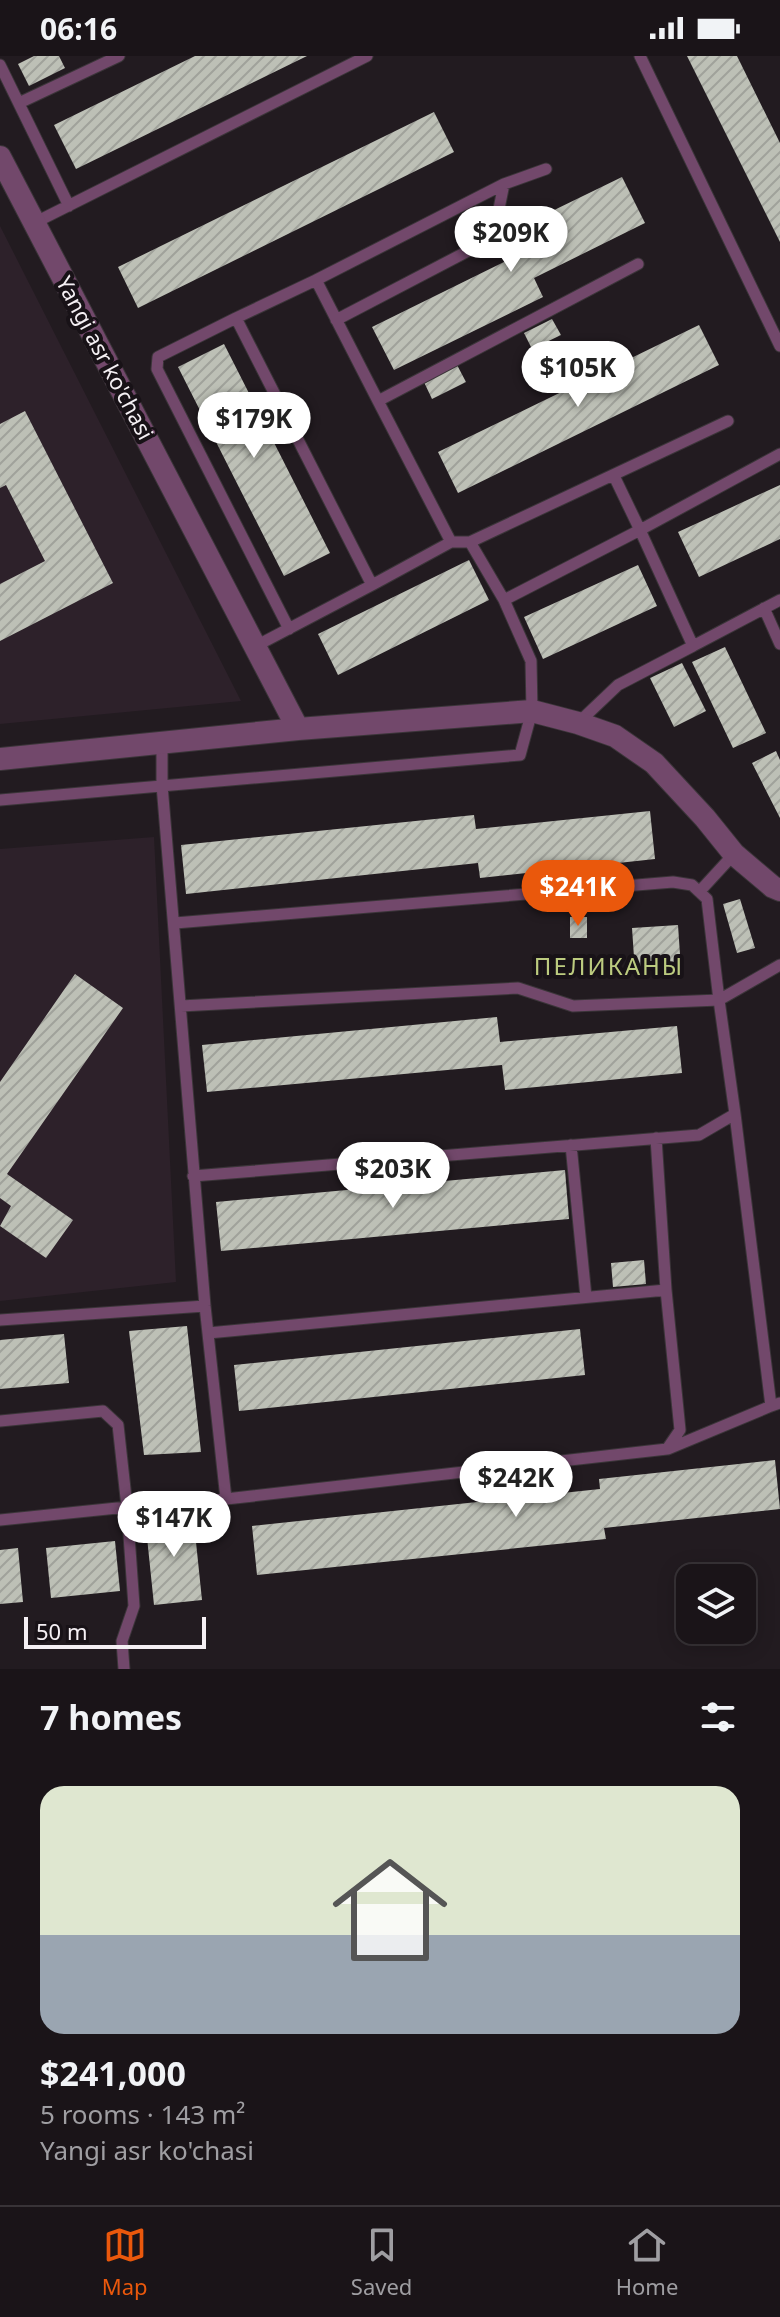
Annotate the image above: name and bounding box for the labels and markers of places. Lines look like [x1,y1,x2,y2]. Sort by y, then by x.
pin: $209K [455,206,567,274]
pin: $105K [522,341,634,409]
pin: $179K [198,392,310,460]
pin: $241K [522,860,634,928]
pin: $203K [337,1142,449,1210]
pin: $242K [460,1451,572,1519]
pin: $147K [118,1491,230,1559]

